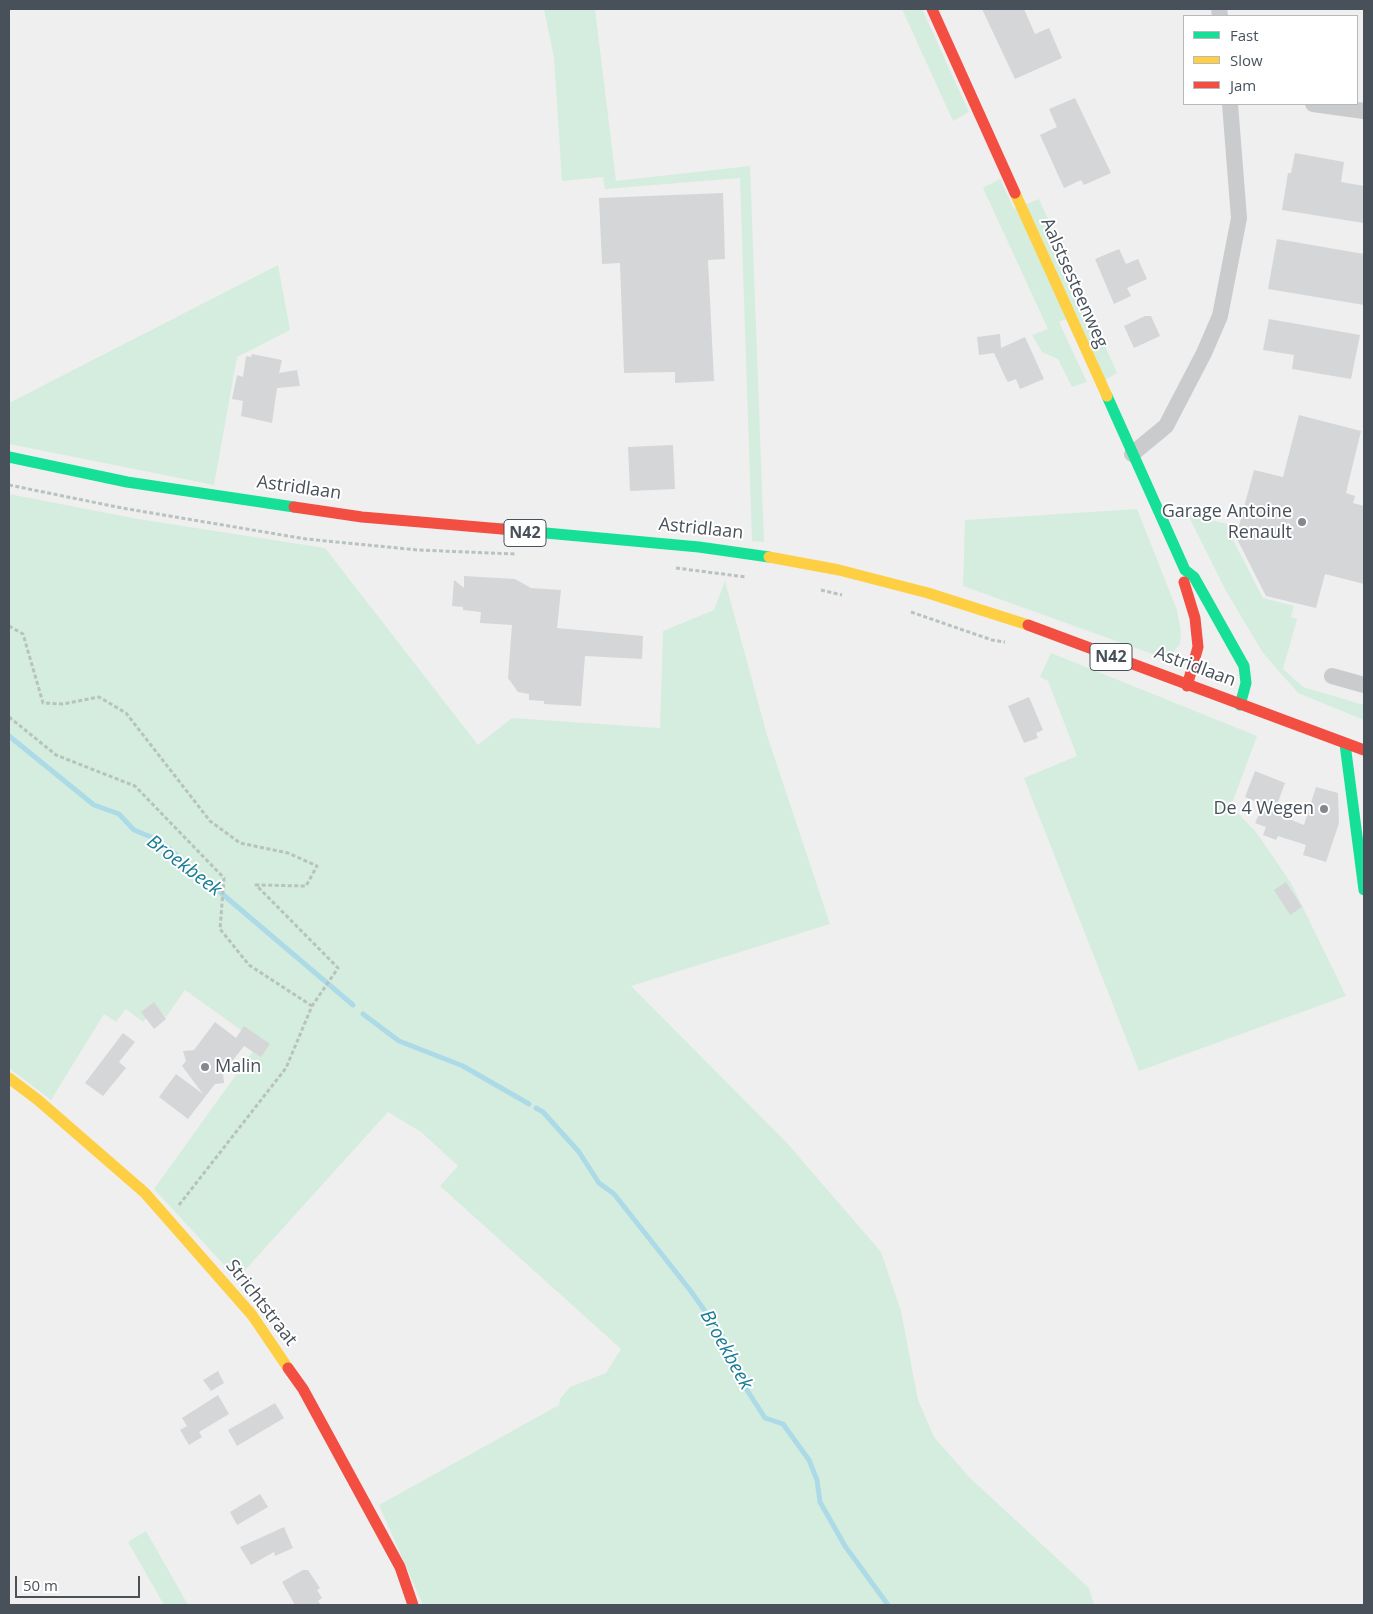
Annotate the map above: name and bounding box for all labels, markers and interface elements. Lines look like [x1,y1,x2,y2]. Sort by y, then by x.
legend [1183,15,1358,105]
text: Fast [1230,25,1259,45]
text: Slow [1230,50,1263,70]
text: Jam [1230,75,1256,95]
street label: Aalstsesteenweg [1036,215,1112,351]
street label: Astridlaan [255,471,343,505]
place label: Garage Antoine Renault [1162,501,1292,544]
street label: Astridlaan [658,514,744,544]
marker: Garage Antoine Renault [1296,516,1308,528]
road number: N42 [504,520,546,546]
street label: Astridlaan [1151,642,1239,692]
road number: N42 [1090,644,1132,670]
place label: De 4 Wegen [1214,798,1314,820]
marker: De 4 Wegen [1318,803,1330,815]
water label: Broekbeek [142,831,226,901]
place label: Malin [215,1056,261,1078]
marker: Malin [199,1061,211,1073]
street label: Strichtstraat [221,1256,301,1350]
water label: Broekbeek [695,1306,757,1394]
scale bar [18,1566,142,1598]
text: 50 m [23,1575,58,1595]

